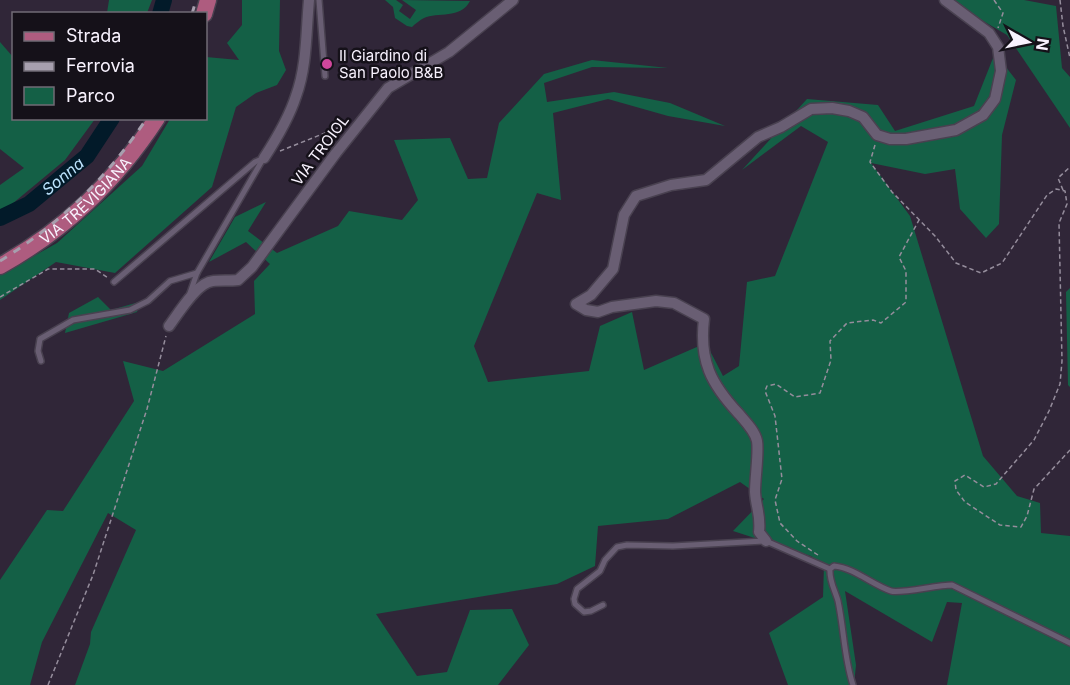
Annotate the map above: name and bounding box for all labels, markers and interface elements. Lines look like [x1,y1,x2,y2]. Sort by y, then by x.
legend [12,12,207,120]
north arrow [998,12,1058,72]
text: Strada [66,25,121,46]
text: N [1032,37,1054,52]
place label: Il Giardino di San Paolo B&B [339,46,443,82]
text: Ferrovia [66,55,135,76]
marker: Il Giardino di San Paolo B&B [320,57,334,71]
text: Parco [66,85,115,106]
street label: VIA TROIOL [287,111,353,189]
street label: VIA TREVIGIANA [35,153,135,248]
water label: Sonna [38,153,88,199]

